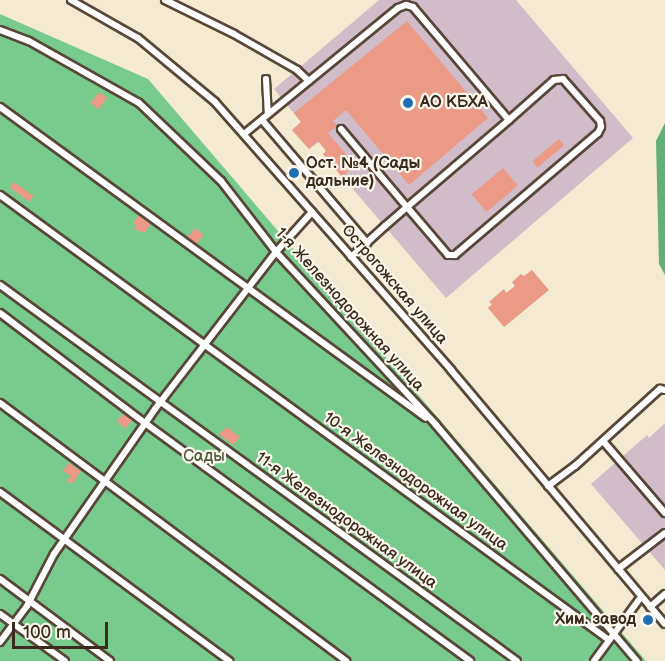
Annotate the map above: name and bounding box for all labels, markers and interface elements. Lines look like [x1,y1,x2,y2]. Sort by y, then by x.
place label: АО КБХА [420,93,488,113]
marker: АО КБХА [401,96,415,110]
place label: Ост. №4 (Сады дальние) [306,154,420,192]
marker: Ост. №4 (Сады дальние) [287,166,301,180]
street label: Острогожская улица [337,221,451,349]
street label: 1-я Железнодорожная улица [271,224,427,396]
street label: 10-я Железнодорожная улица [319,409,511,555]
park label: Сады [183,447,225,467]
street label: 11-я Железнодорожная улица [252,449,440,593]
scale bar [15,610,111,648]
place label: Хим. завод [555,610,636,630]
marker: Хим. завод [641,613,655,627]
text: 100 m [23,622,71,643]

